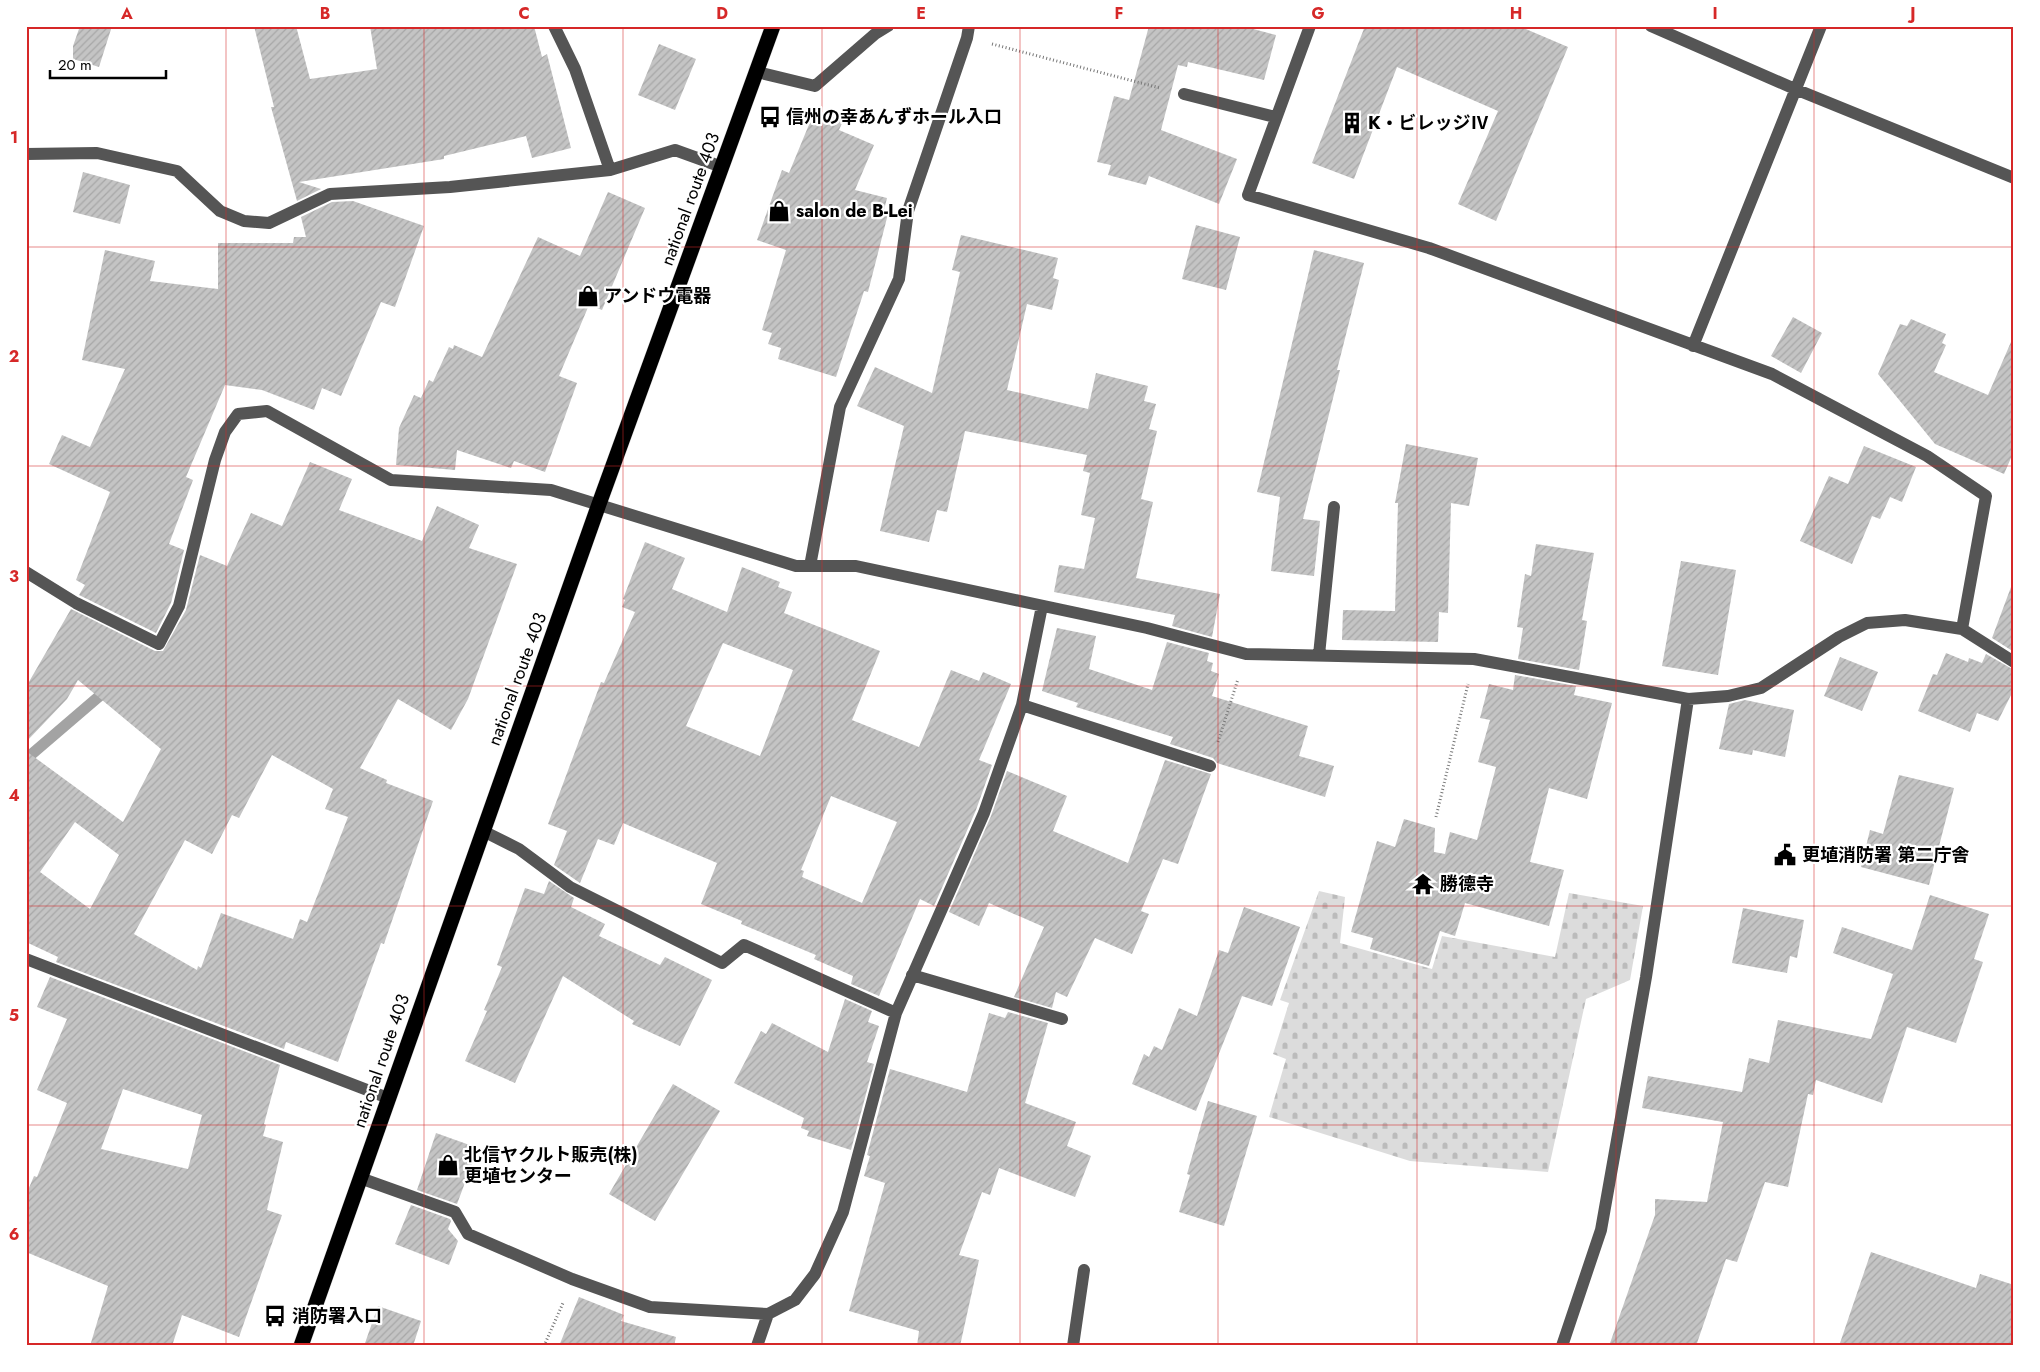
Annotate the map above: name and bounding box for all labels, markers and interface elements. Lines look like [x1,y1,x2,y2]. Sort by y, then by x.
text: A [120,2,133,25]
text: B [320,2,330,25]
text: C [518,2,530,25]
text: D [716,2,728,25]
text: E [916,2,926,25]
text: F [1115,2,1123,25]
text: G [1311,2,1325,25]
text: H [1510,2,1522,25]
text: I [1712,2,1718,25]
text: J [1907,2,1916,25]
scale bar [50,48,166,80]
text: 20 m [58,54,92,76]
bus stop icon: 信州の幸あんずホール入口 [757,104,783,130]
place label: 信州の幸あんずホール入口 [786,104,1002,130]
building icon: K・ビレッジⅣ [1339,110,1365,136]
place label: K・ビレッジⅣ [1368,110,1489,136]
text: 1 [10,126,18,149]
street label: national route 403 [654,129,726,269]
shop icon: salon de B-Lei [766,198,792,224]
place label: salon de B-Lei [796,198,913,224]
shop icon: アンドウ電器 [575,283,601,309]
place label: アンドウ電器 [604,283,711,309]
text: 2 [9,345,19,368]
text: 3 [9,565,19,588]
street label: national route 403 [481,609,553,749]
text: 4 [8,784,20,807]
public building icon: 更埴消防署 第二庁舎 [1772,842,1798,868]
place label: 更埴消防署 第二庁舎 [1802,842,1969,868]
temple icon: 勝德寺 [1410,871,1436,897]
place label: 勝德寺 [1440,871,1494,897]
street label: national route 403 [346,990,416,1131]
text: 5 [9,1004,19,1027]
place label: 北信ヤクルト販売(株) 更埴センター [464,1142,638,1189]
shop icon: 北信ヤクルト販売(株) 更埴センター [435,1152,461,1178]
text: 6 [9,1223,19,1246]
bus stop icon: 消防署入口 [262,1303,288,1329]
place label: 消防署入口 [292,1303,382,1329]

